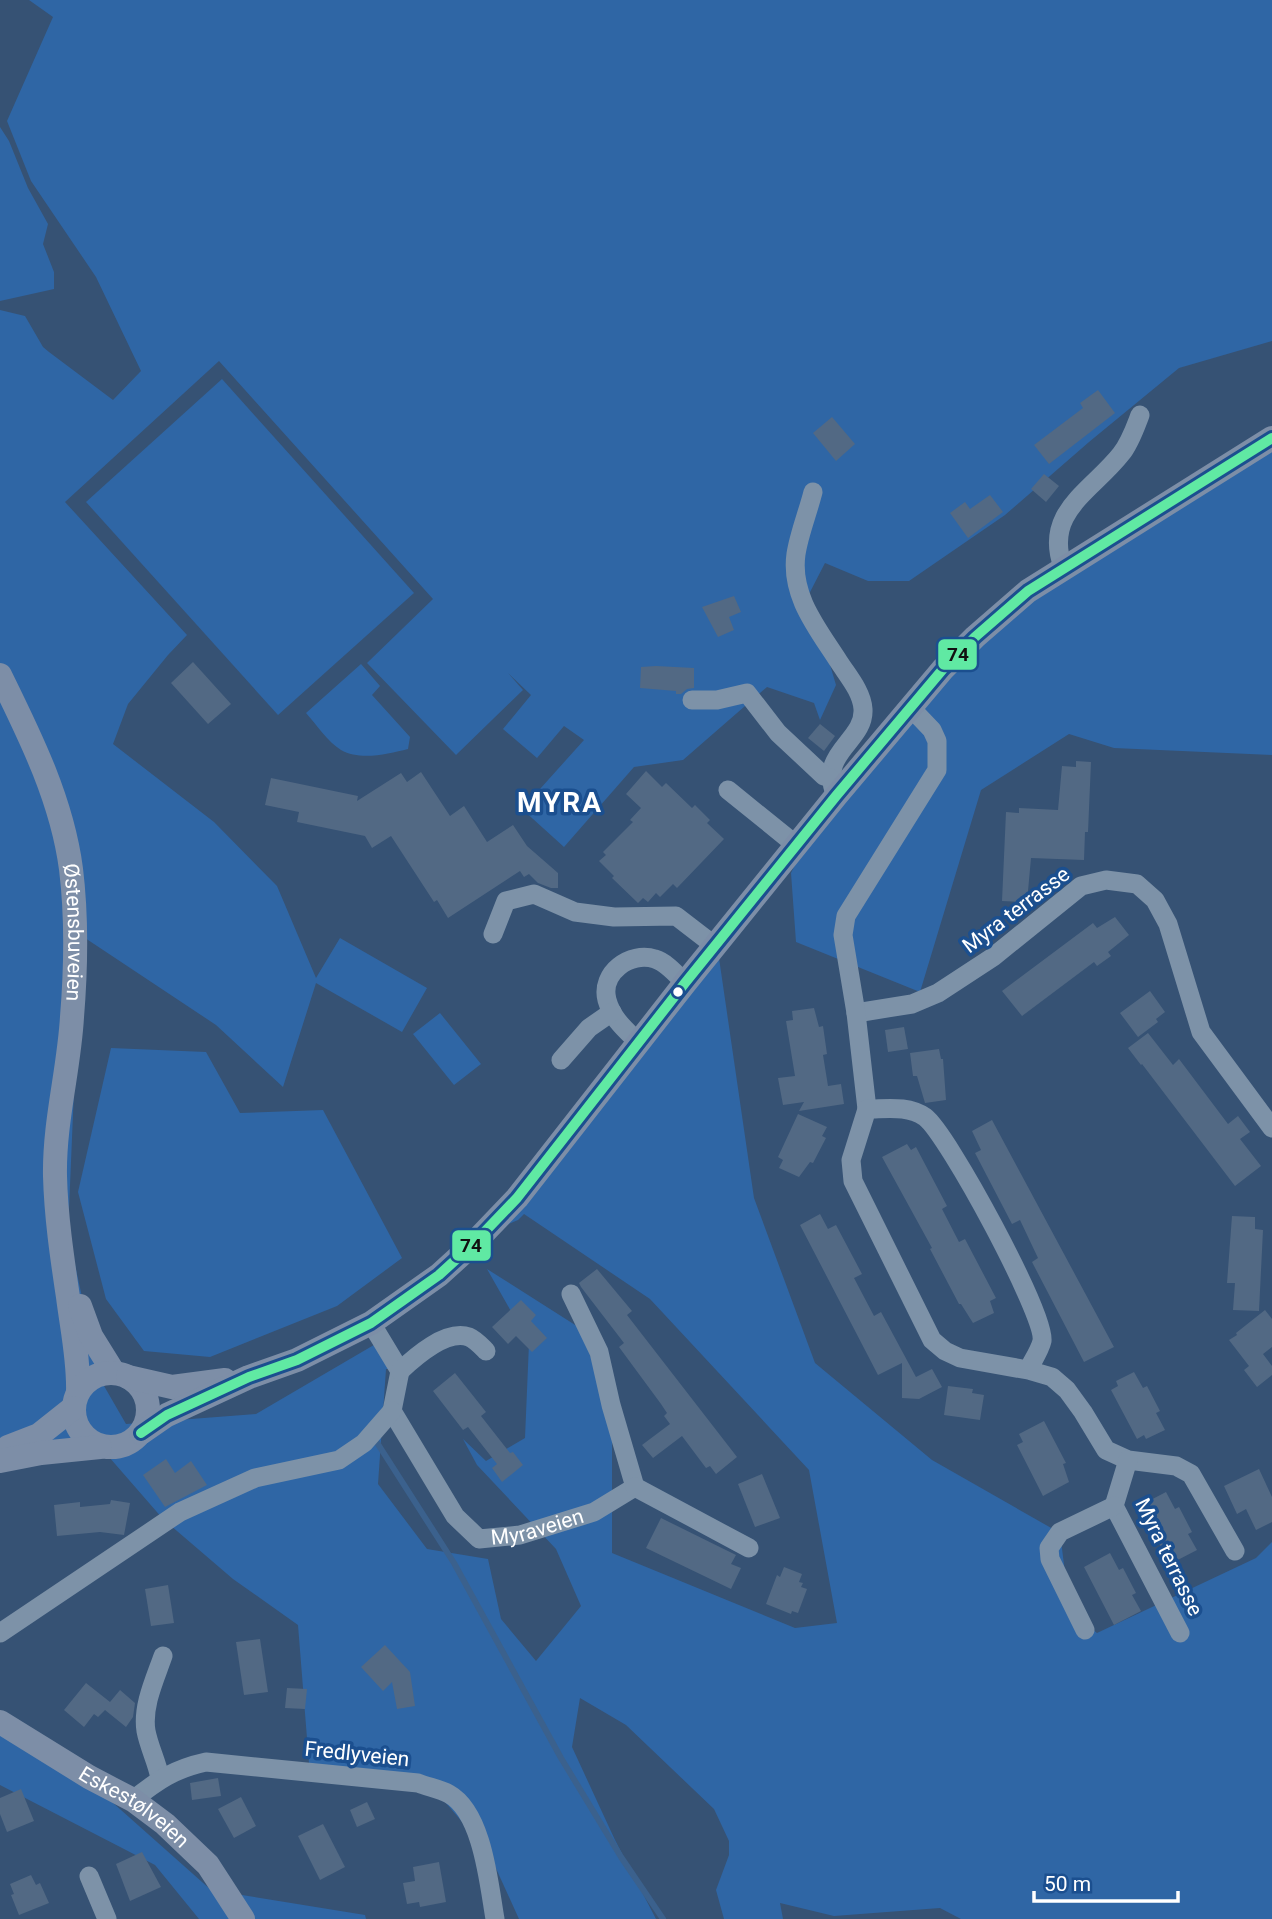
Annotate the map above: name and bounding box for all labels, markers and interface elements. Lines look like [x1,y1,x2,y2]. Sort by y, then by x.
line badge: 74 [937,638,978,671]
text: 74 [947,643,969,666]
district label: MYRA [517,786,603,819]
street label: Østensbuveien [58,862,87,1002]
street label: Myra terrasse [958,862,1074,958]
unlabelled marker [671,985,685,999]
line badge: 74 [451,1229,492,1262]
text: 74 [460,1234,482,1257]
street label: Myra terrasse [1130,1494,1208,1620]
street label: Myraveien [490,1504,586,1550]
street label: Fredlyveien [303,1737,411,1771]
street label: Eskestølveien [74,1762,194,1853]
scale bar [1034,1860,1178,1904]
text: 50 m [1044,1872,1091,1896]

